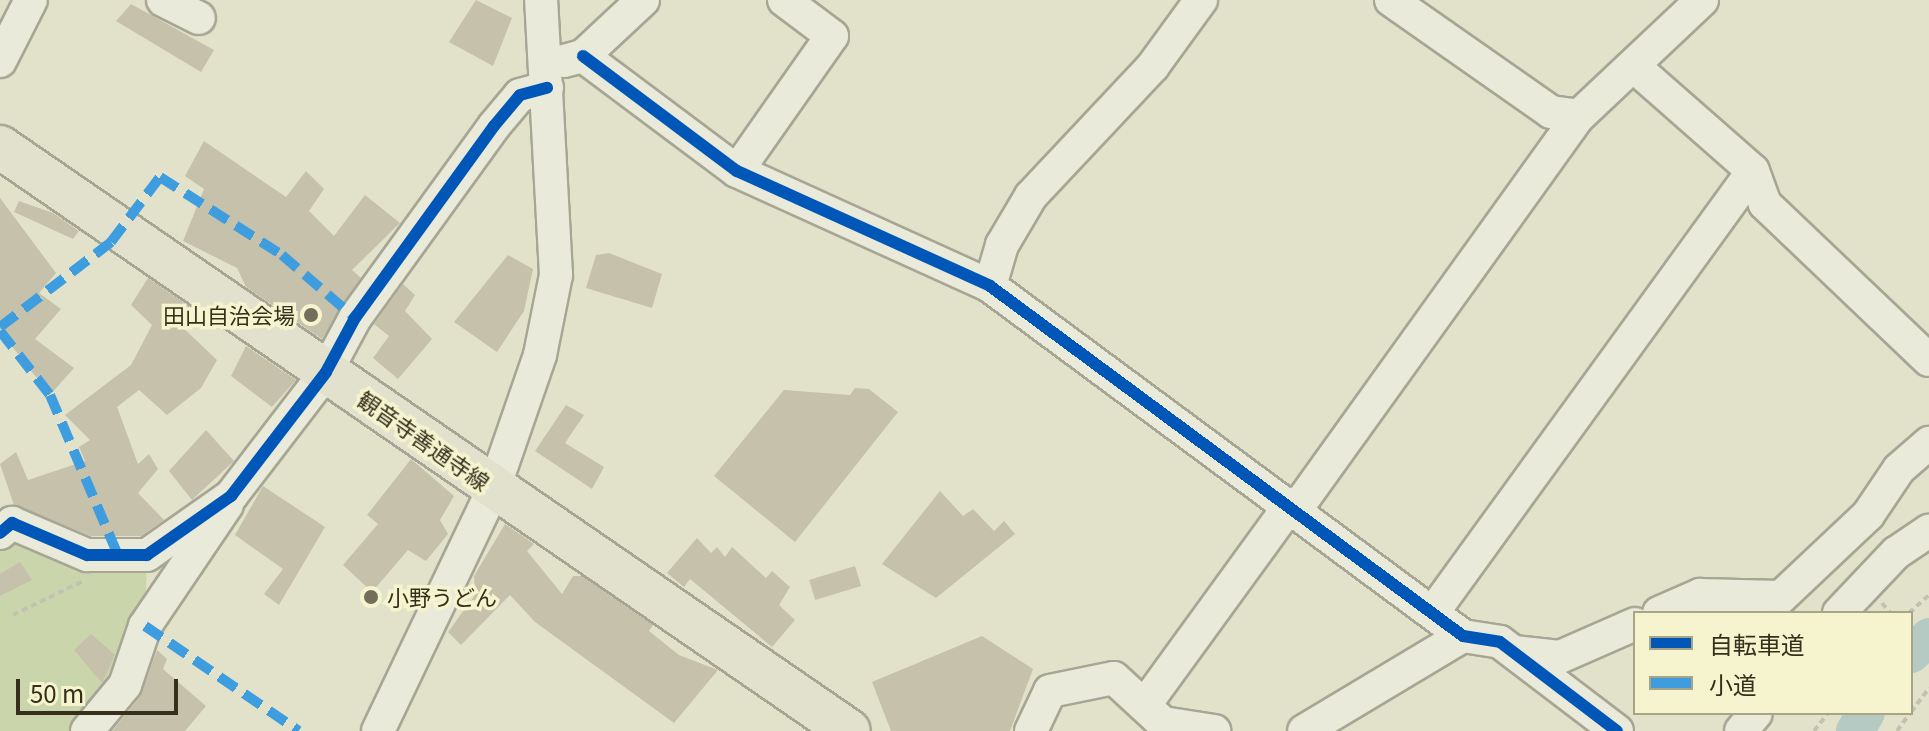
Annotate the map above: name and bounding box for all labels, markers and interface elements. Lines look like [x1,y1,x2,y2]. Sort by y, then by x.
place label: 田山自治会場 [163,302,295,328]
marker: 田山自治会場 [302,306,320,324]
street label: 観音寺善通寺線 [353,385,495,495]
place label: 小野うどん [387,584,497,610]
marker: 小野うどん [362,588,380,606]
legend [1633,611,1913,715]
text: 自転車道 [1709,626,1805,661]
scale bar [20,663,182,713]
text: 小道 [1709,666,1757,701]
text: 50 m [30,675,84,710]

